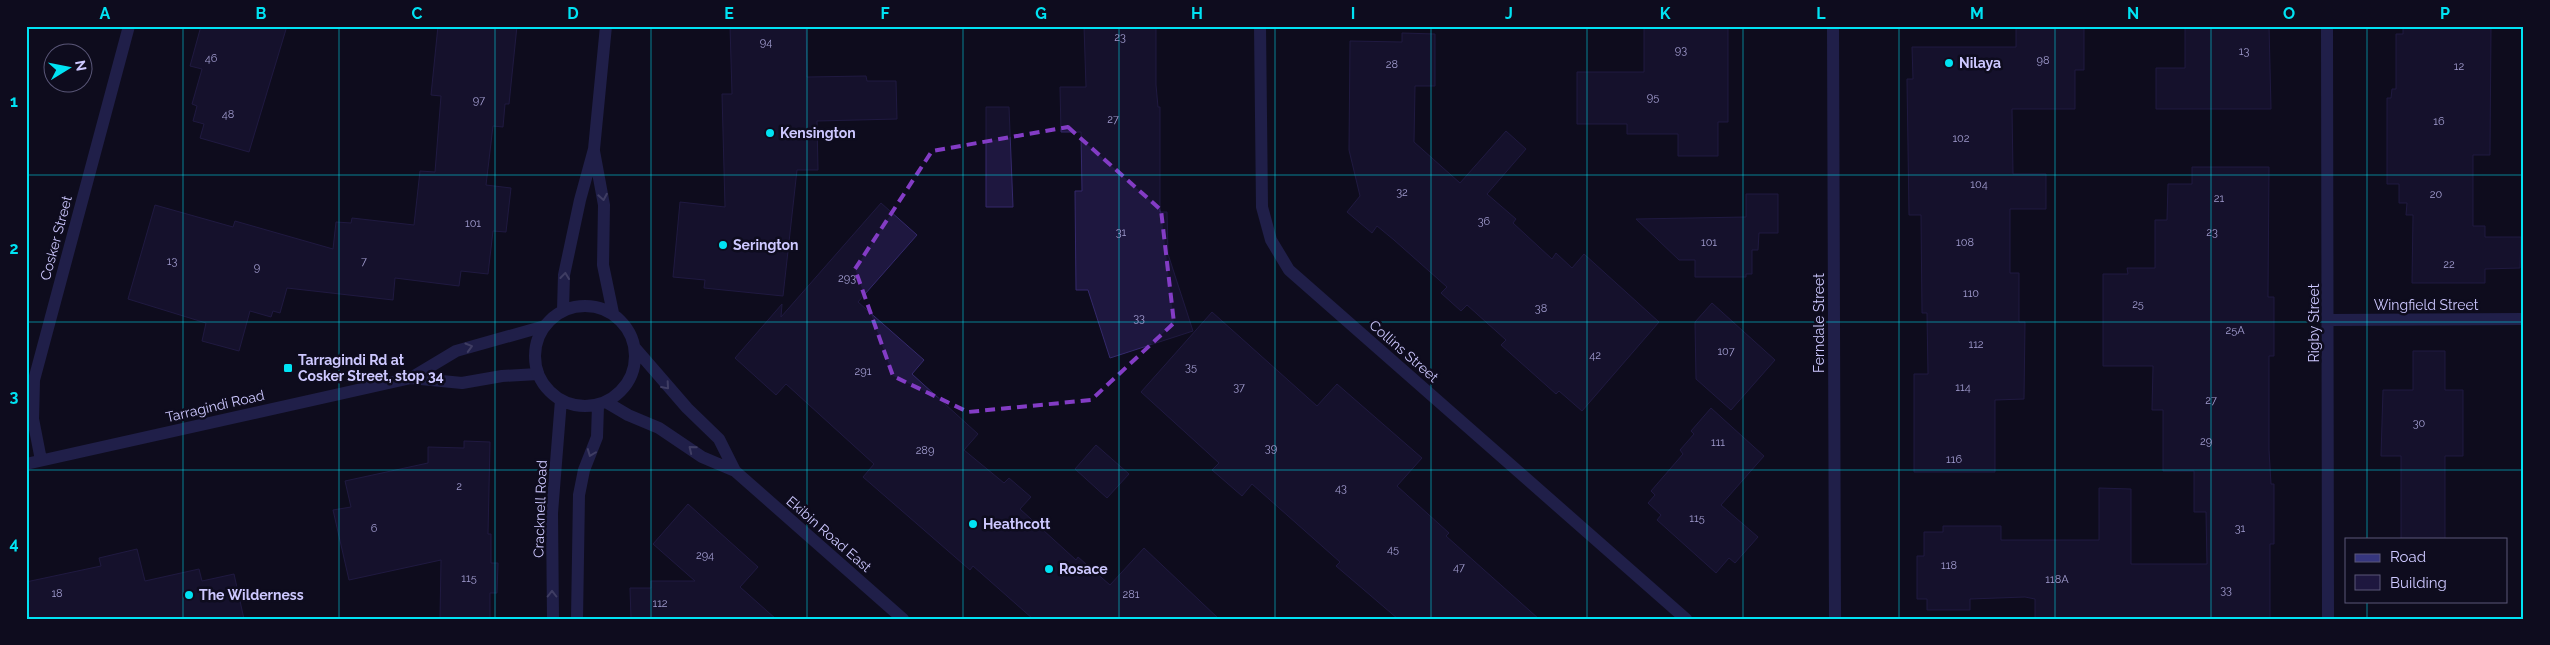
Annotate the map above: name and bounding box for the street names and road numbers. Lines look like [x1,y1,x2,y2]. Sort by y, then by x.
street label: Cosker Street [37,194,75,282]
street label: Ferndale Street [1811,273,1827,373]
street label: Rigby Street [2306,283,2322,362]
street label: Wingfield Street [2374,297,2479,313]
street label: Collins Street [1366,317,1442,385]
street label: Tarragindi Road [164,387,266,425]
street label: Cracknell Road [530,460,550,558]
street label: Ekibin Road East [783,493,875,575]

